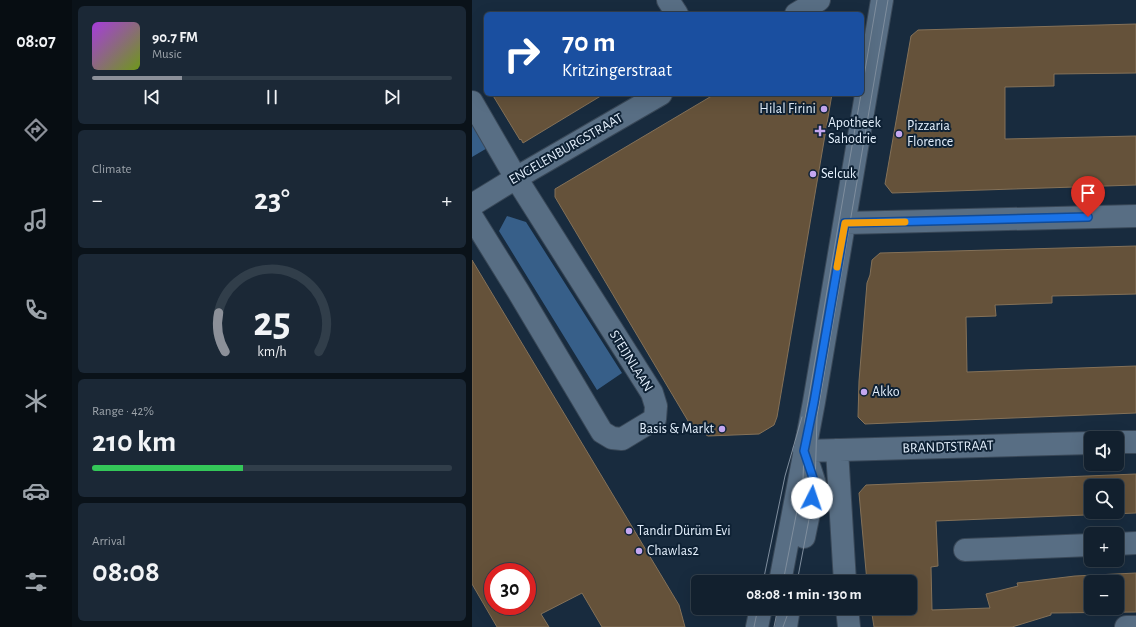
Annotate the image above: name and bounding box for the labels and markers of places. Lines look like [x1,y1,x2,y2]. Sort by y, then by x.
place label: Hilal Firini [759,102,816,116]
marker: Hilal Firini [819,104,829,114]
place label: Apotheek Sahodrie [828,116,881,146]
place label: Pizzaria Florence [907,119,953,149]
marker: Apotheek Sahodrie [815,126,825,136]
marker: Pizzaria Florence [894,129,904,139]
place label: Selcuk [821,167,857,181]
marker: Selcuk [808,169,818,179]
pin [1071,176,1105,217]
place label: Akko [872,385,900,399]
marker: Akko [859,387,869,397]
place label: Basis & Markt [639,422,715,436]
marker: Basis & Markt [717,424,727,434]
place label: Tandir Dürüm Evi [637,524,731,538]
marker: Tandir Dürüm Evi [624,526,634,536]
place label: Chawlas2 [647,544,699,558]
marker: Chawlas2 [634,546,644,556]

